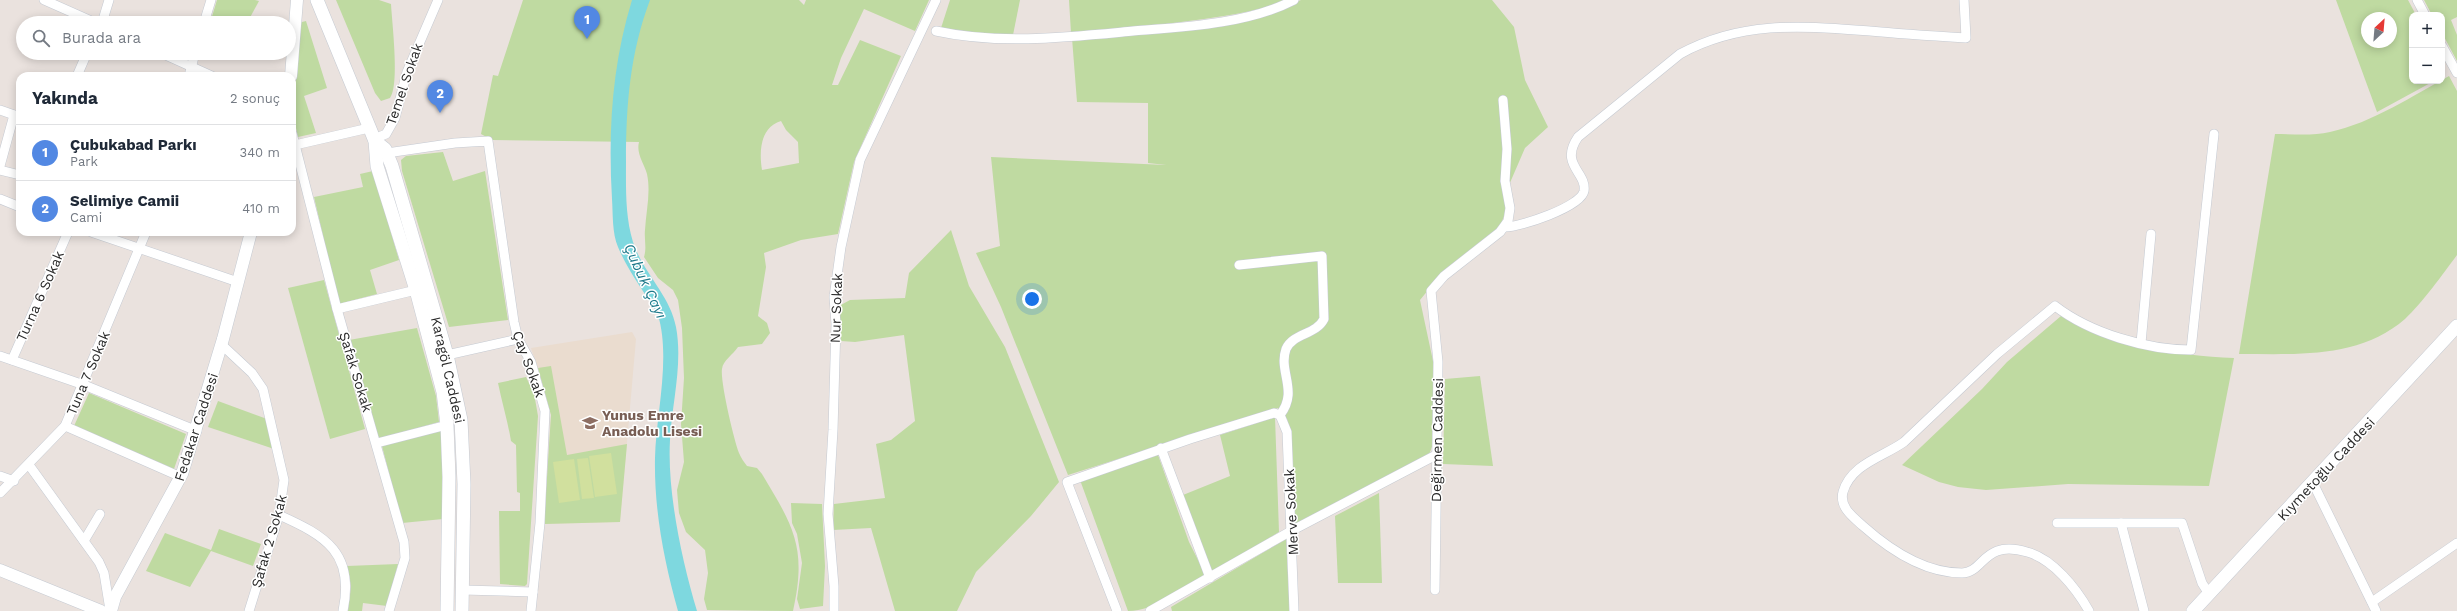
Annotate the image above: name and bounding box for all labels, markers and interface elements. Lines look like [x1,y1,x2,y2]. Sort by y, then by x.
pin: 1 [574,6,600,39]
north arrow [2361,12,2397,48]
map controls [2409,12,2445,84]
button: + [2409,12,2445,48]
search box [16,16,296,60]
icon: search [30,27,52,49]
text: Burada ara [62,29,141,47]
street label: Temel Sokak [382,41,426,127]
button: − [2409,48,2445,84]
pin: 2 [427,80,453,113]
text: Yakında [32,88,98,108]
text: 2 sonuç [230,91,280,106]
text: Çubukabad Parkı [70,136,197,154]
text: 1 [42,145,48,160]
text: 340 m [240,145,280,160]
text: Park [70,154,98,169]
text: Selimiye Camii [70,192,179,210]
text: 2 [41,201,49,216]
text: 410 m [242,201,280,216]
text: Cami [70,210,102,225]
water label: Çubuk Çayı [620,241,670,322]
street label: Turna 6 Sokak [13,248,67,344]
street label: Nur Sokak [827,273,845,343]
your location [1022,289,1042,309]
street label: Karagöl Caddesi [428,315,468,425]
street label: Tuna 7 Sokak [63,328,113,418]
street label: Çay Sokak [510,328,548,400]
street label: Şafak Sokak [336,330,376,414]
street label: Fedakar Caddesi [171,371,221,483]
street label: Değirmen Caddesi [1428,378,1446,502]
place label: Yunus Emre Anadolu Lisesi [602,407,702,439]
school or university icon: Yunus Emre Anadolu Lisesi [581,414,599,432]
street label: Kıymetoğlu Caddesi [2274,414,2378,524]
street label: Merve Sokak [1281,468,1301,556]
street label: Şafak 2 Sokak [248,493,290,589]

